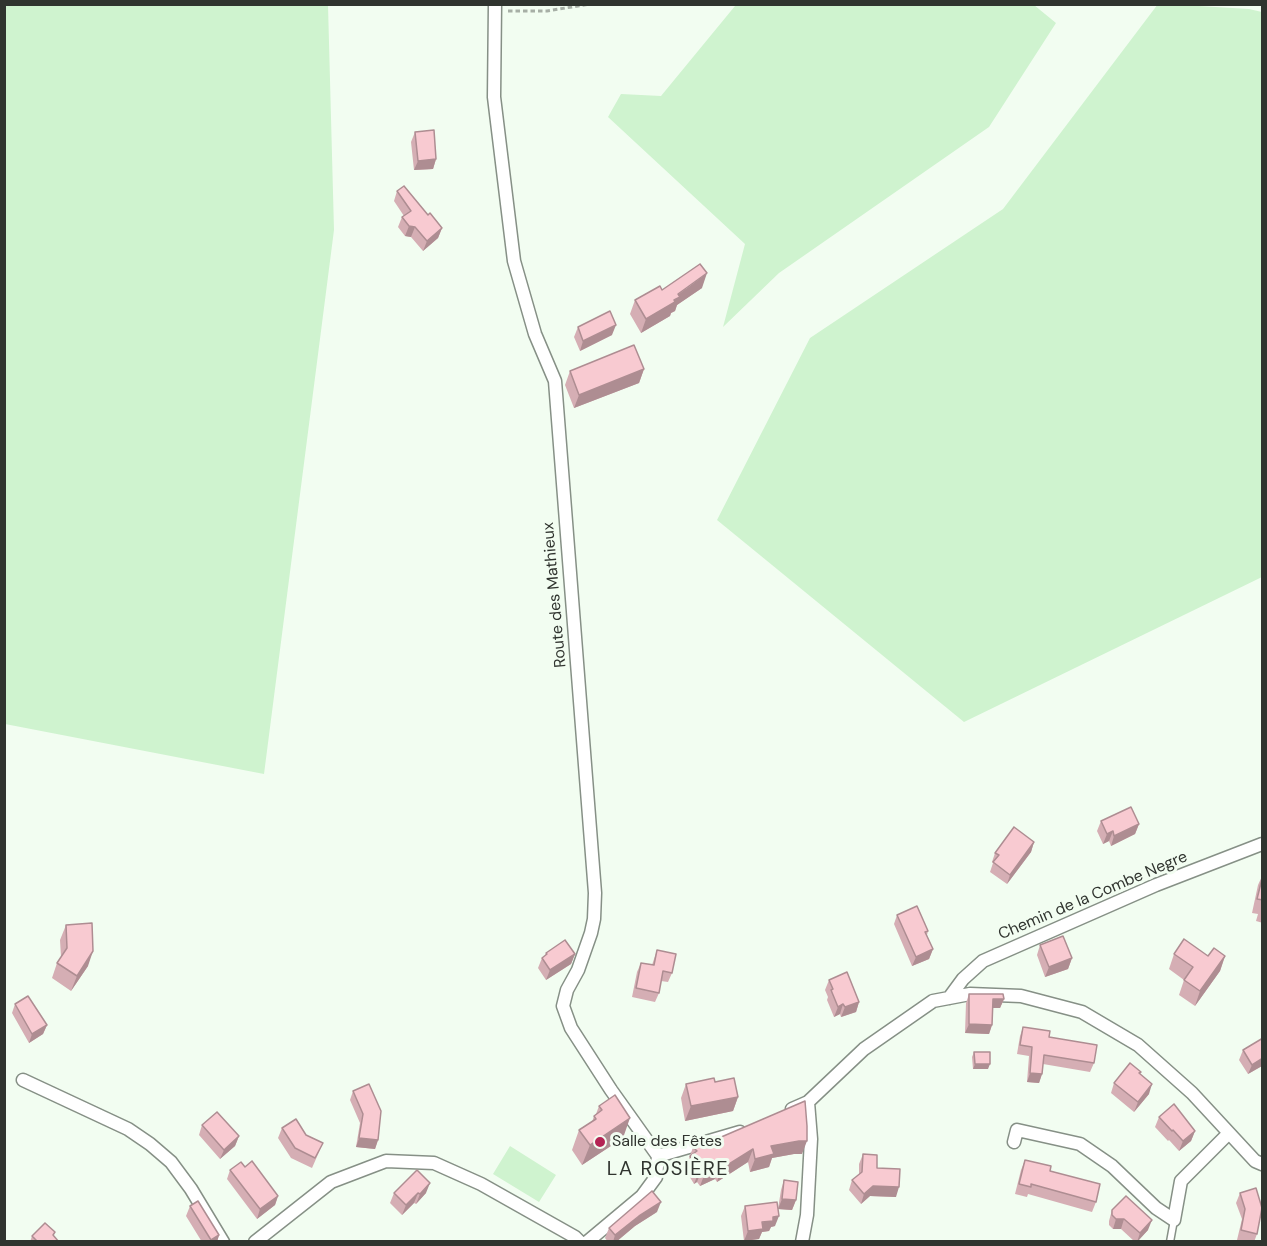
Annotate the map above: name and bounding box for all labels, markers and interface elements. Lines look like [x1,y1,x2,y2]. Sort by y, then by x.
street label: Route des Mathieux [539,521,571,669]
street label: Chemin de la Combe Negre [996,847,1190,945]
place label: Salle des Fêtes [612,1132,722,1152]
marker: Salle des Fêtes [593,1135,607,1149]
district label: LA ROSIÈRE [607,1158,729,1182]

